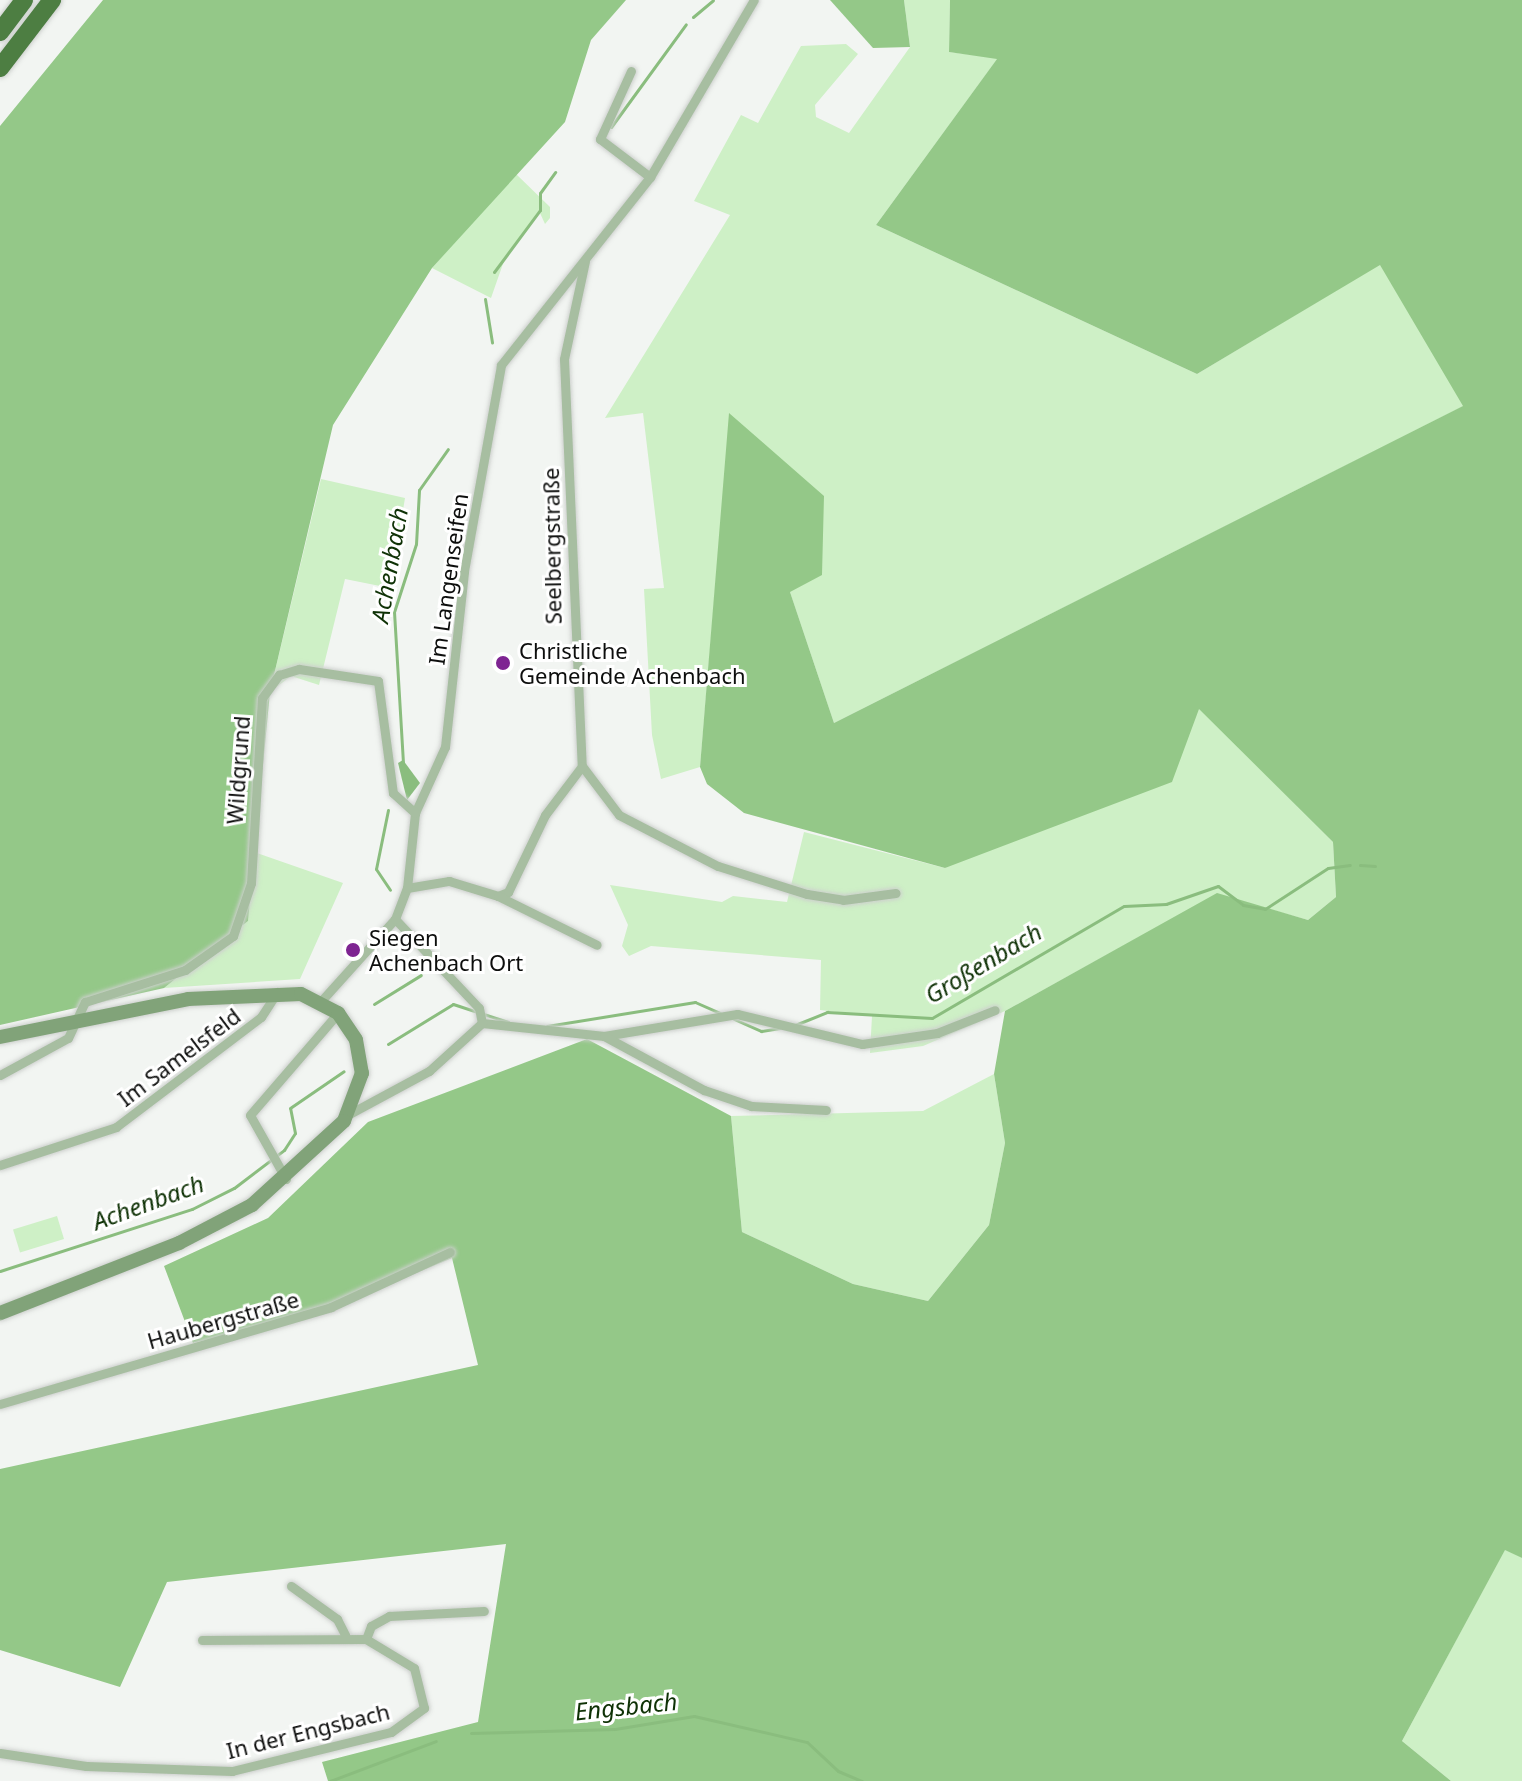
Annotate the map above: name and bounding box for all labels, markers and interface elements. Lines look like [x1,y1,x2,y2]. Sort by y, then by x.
street label: Seelbergstraße [537,467,567,625]
street label: Im Langenseifen [423,492,473,666]
water label: Achenbach [365,505,413,625]
place label: Christliche Gemeinde Achenbach [519,637,746,688]
marker: Christliche Gemeinde Achenbach [494,654,512,672]
street label: Wildgrund [221,715,255,825]
water label: Großenbach [919,917,1047,1009]
place label: Siegen Achenbach Ort [369,924,523,976]
marker: Siegen Achenbach Ort [344,941,362,959]
street label: Im Samelsfeld [113,1002,245,1112]
water label: Achenbach [88,1169,208,1235]
street label: Haubergstraße [144,1286,302,1354]
water label: Engsbach [573,1686,679,1726]
street label: In der Engsbach [224,1698,392,1764]

